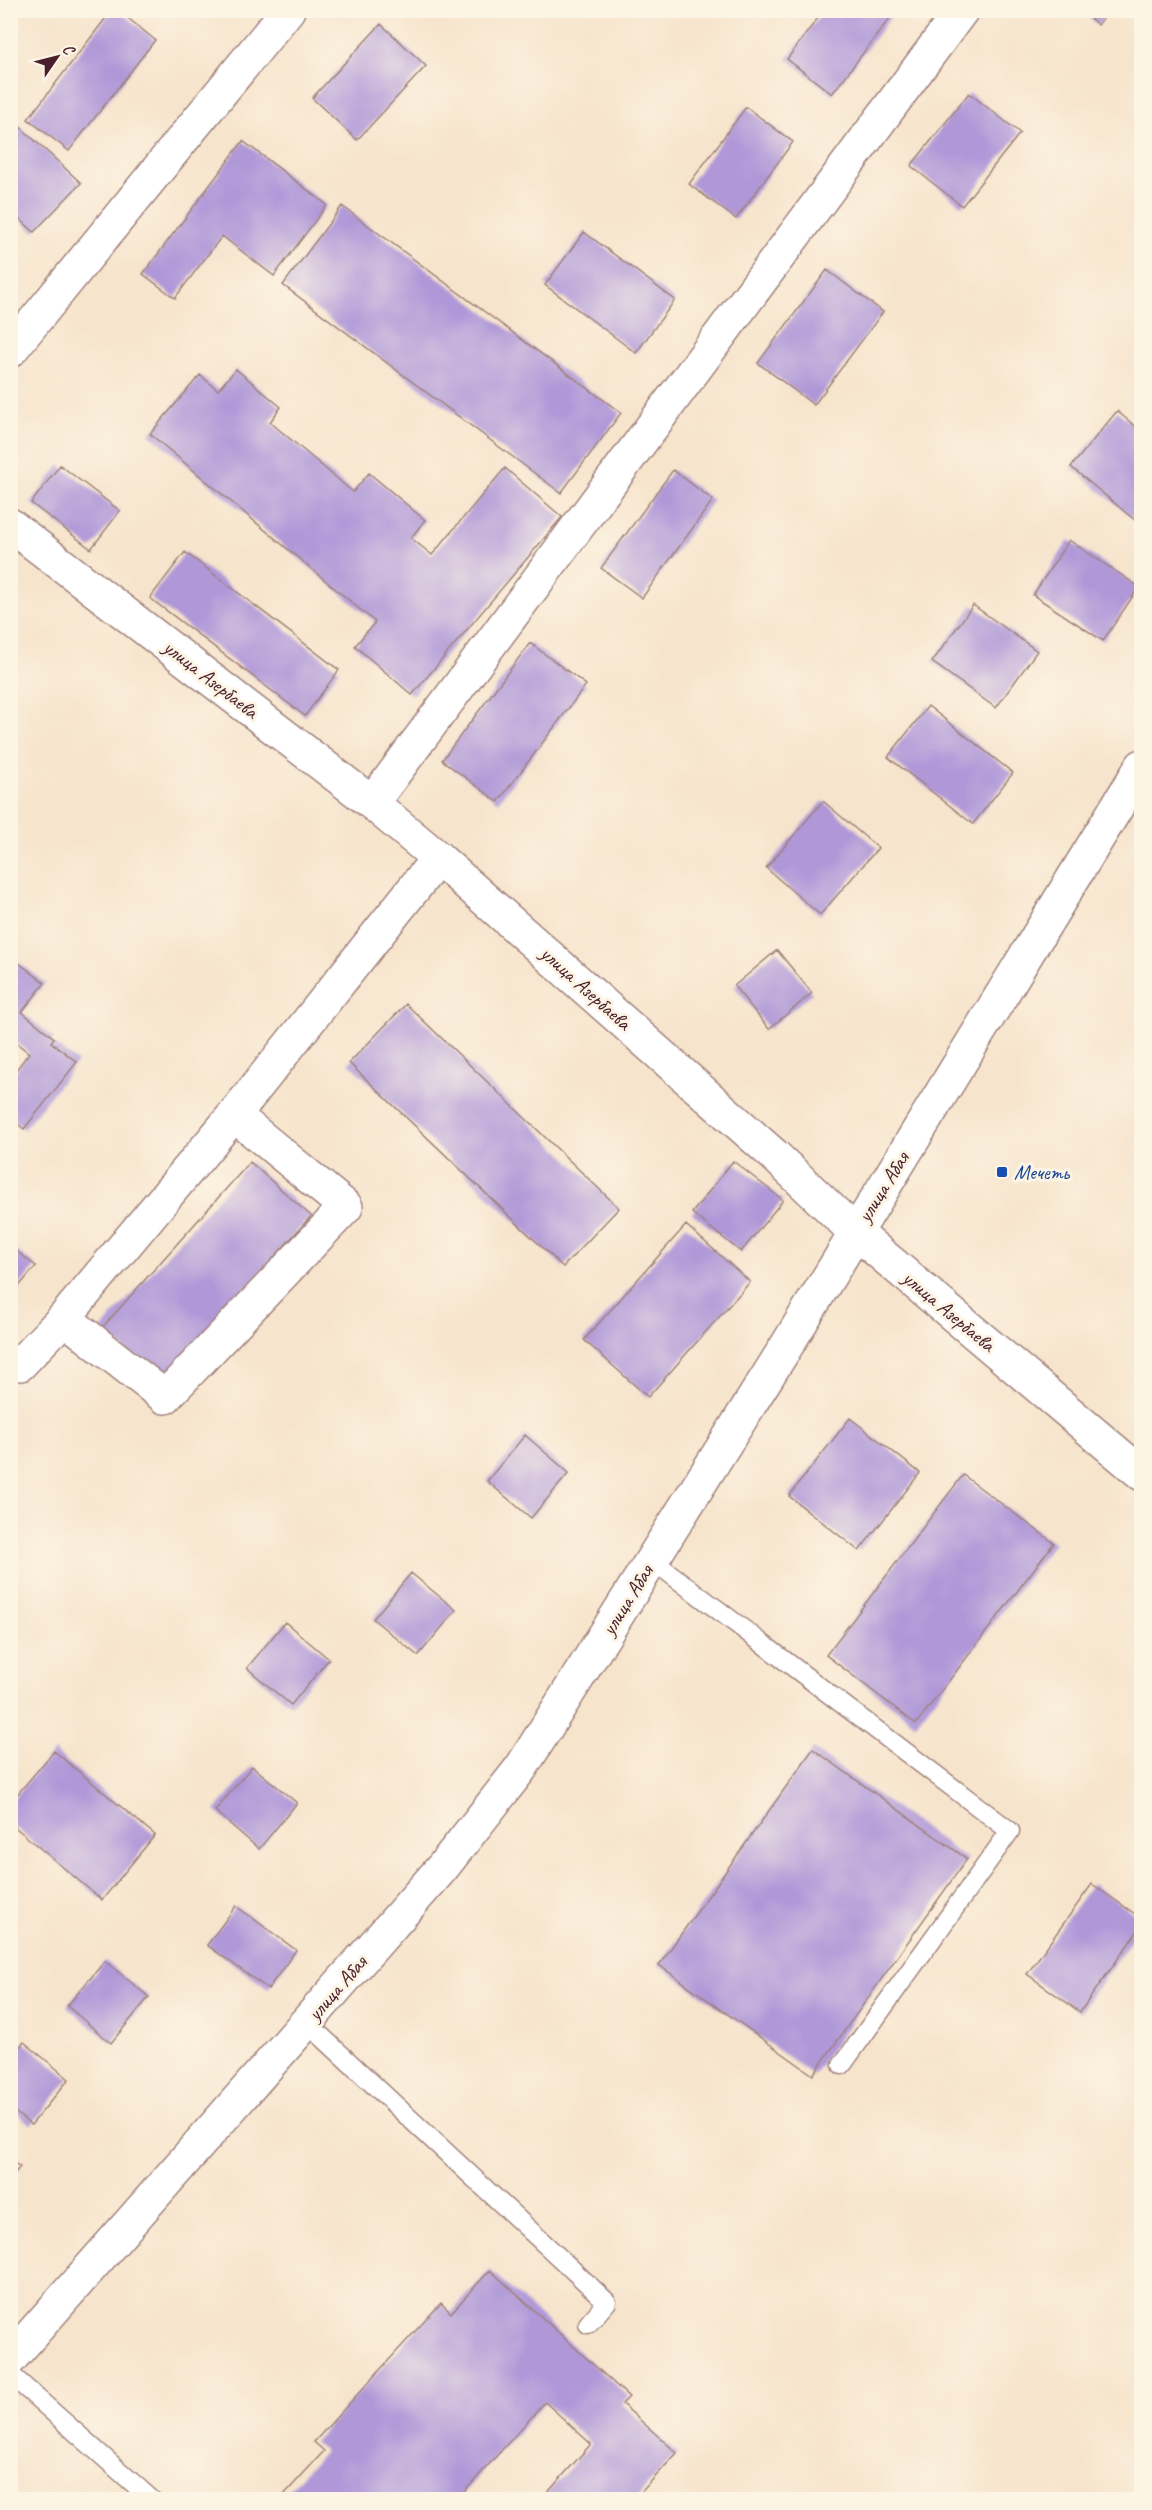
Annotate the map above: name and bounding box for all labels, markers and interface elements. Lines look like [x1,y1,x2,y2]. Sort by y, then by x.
north arrow [27,27,87,87]
text: С [58,40,80,60]
street label: улица Азербаева [157,633,265,725]
street label: улица Азербаева [534,939,638,1037]
street label: улица Абая [850,1146,915,1229]
place label: Мечеть [1014,1159,1071,1185]
marker: Мечеть [995,1165,1009,1179]
street label: улица Азербаева [896,1263,1002,1358]
street label: улица Абая [594,1559,659,1642]
street label: улица Абая [300,1949,373,2027]

